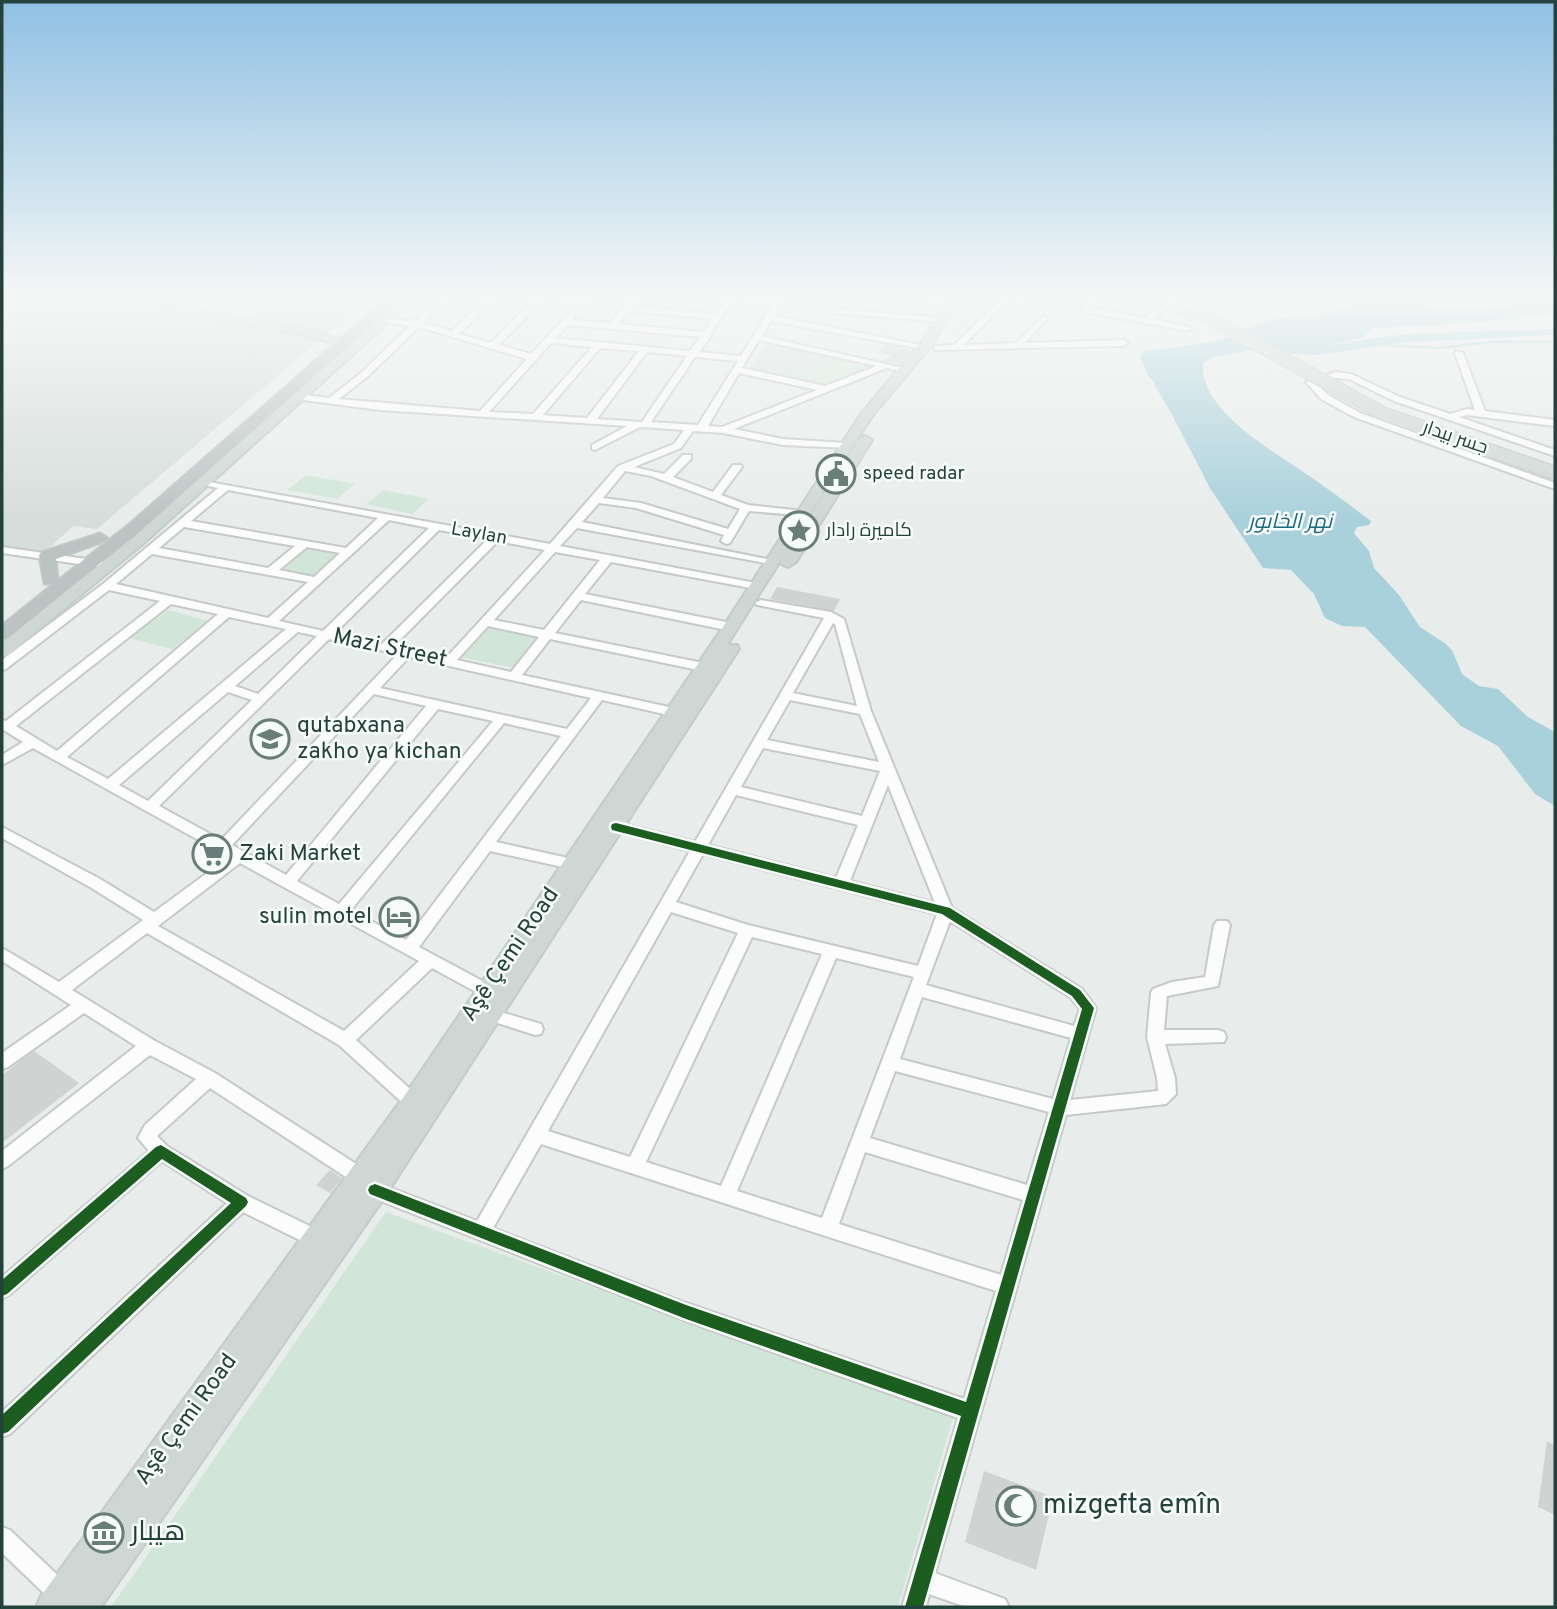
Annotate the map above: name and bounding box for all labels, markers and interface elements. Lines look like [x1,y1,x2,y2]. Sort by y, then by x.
street label: جسر بيدار [1418,415,1491,460]
public building icon: speed radar [815,453,857,495]
place label: speed radar [863,462,965,486]
water label: نهر الخابور [1245,509,1334,536]
place icon: كاميرة رادار [778,510,820,552]
street label: Laylan [449,517,509,551]
place label: كاميرة رادار [825,519,912,543]
street label: Mazi Street [330,623,450,675]
place label: qutabxana zakho ya kichan [297,712,462,767]
school or university icon: qutabxana zakho ya kichan [249,718,291,760]
supermarket icon: Zaki Market [191,833,233,875]
place label: Zaki Market [239,840,361,869]
street label: Aşê Çemi Road [456,882,566,1028]
hotel icon: sulin motel [378,896,420,938]
place label: sulin motel [259,903,372,932]
street label: Aşê Çemi Road [130,1349,244,1491]
mosque icon: mizgefta emîn [995,1485,1037,1527]
place label: mizgefta emîn [1043,1488,1221,1524]
museum icon: هيبار [83,1512,125,1554]
place label: هيبار [129,1515,185,1551]

